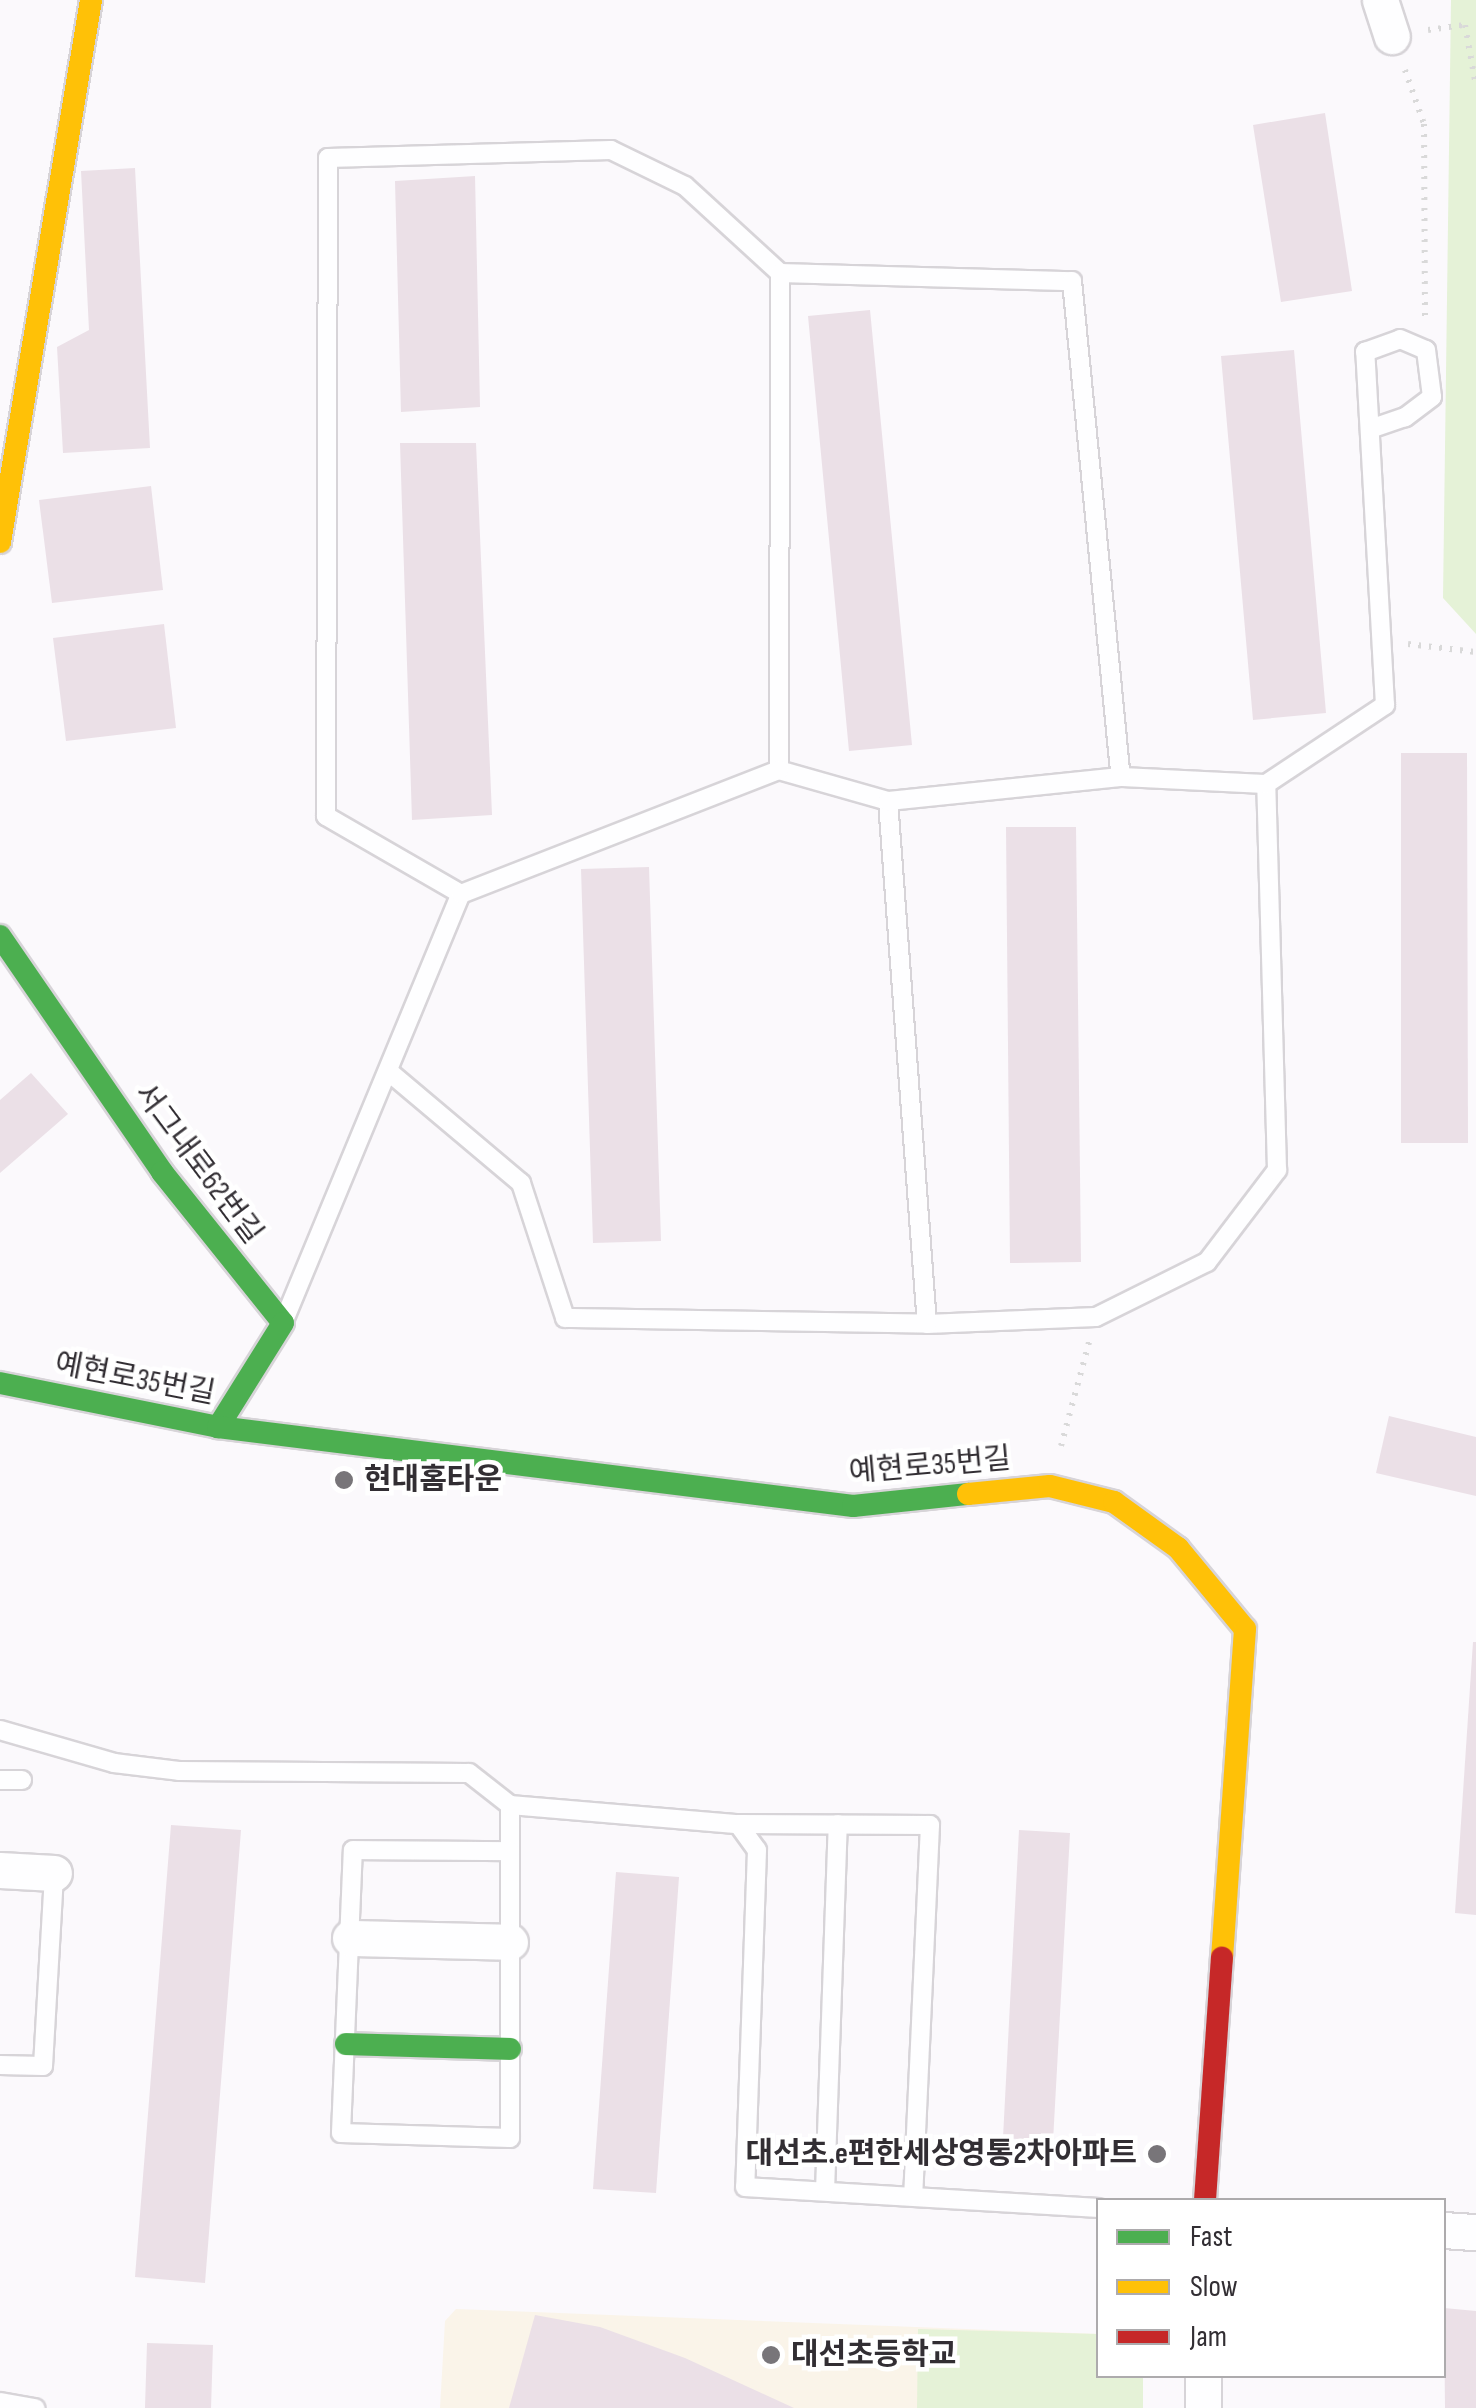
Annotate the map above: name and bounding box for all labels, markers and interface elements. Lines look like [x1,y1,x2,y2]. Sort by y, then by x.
street label: 서그내로62번길 [126,1077,270,1251]
street label: 예현로35번길 [52,1346,218,1412]
street label: 예현로35번길 [847,1441,1013,1491]
place label: 현대홈타운 [364,1462,502,1498]
marker: 현대홈타운 [333,1469,355,1491]
place label: 대선초.e편한세상영통2차아파트 [745,2136,1137,2172]
marker: 대선초.e편한세상영통2차아파트 [1146,2143,1168,2165]
legend [1096,2198,1446,2378]
text: Fast [1190,2219,1232,2255]
text: Slow [1190,2269,1238,2305]
text: Jam [1190,2319,1227,2355]
place label: 대선초등학교 [791,2337,957,2373]
marker: 대선초등학교 [760,2344,782,2366]

